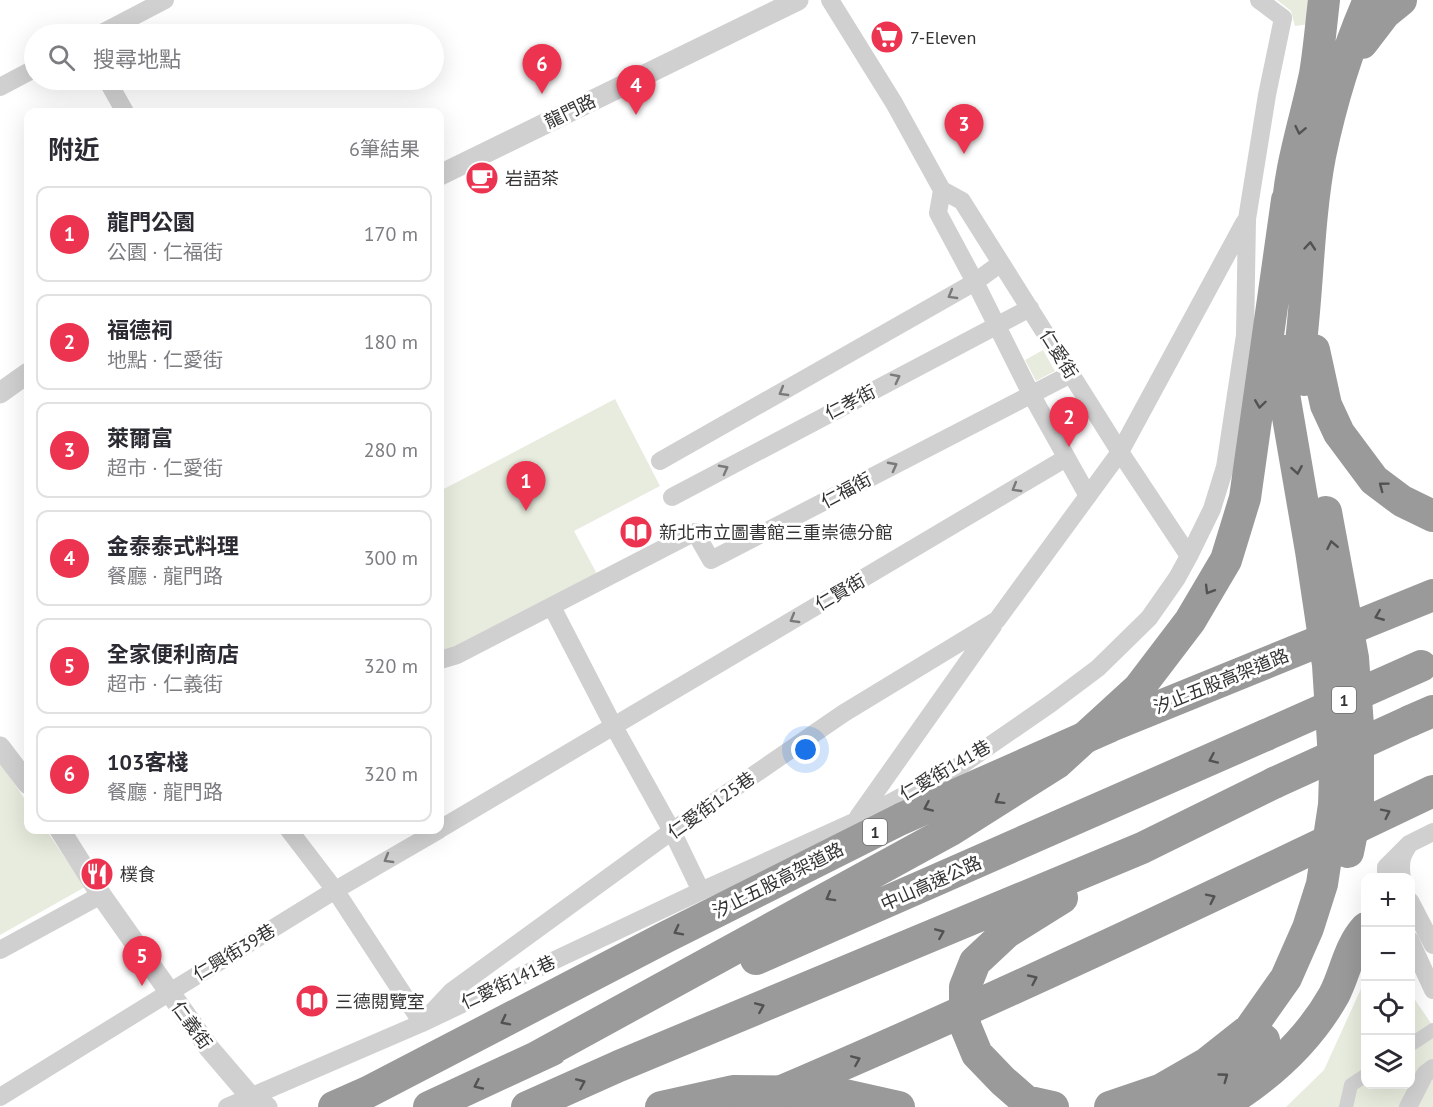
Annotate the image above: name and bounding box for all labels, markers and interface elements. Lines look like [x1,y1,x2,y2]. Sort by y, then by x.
supermarket icon: 7-Eleven [869,19,905,55]
search box [24,24,444,90]
place label: 7-Eleven [910,26,976,49]
icon: search [45,41,78,74]
pin: 6 [522,44,562,94]
text: 搜尋地點 [93,45,181,73]
pin: 4 [616,66,656,115]
street label: 龍門路 [541,89,599,133]
pin: 3 [944,104,984,154]
one-way arrow [1295,125,1308,135]
text: 附近 [48,133,100,166]
text: 6筆結果 [349,136,420,162]
cafe icon: 岩語茶 [464,160,500,196]
place label: 岩語茶 [505,167,559,190]
text: 龍門公園 [107,208,195,236]
text: 1 [64,221,75,247]
text: 170 m [364,221,418,247]
text: 公園 · 仁福街 [107,239,223,265]
one-way arrow [1303,242,1316,251]
one-way arrow [948,288,958,299]
text: 福德祠 [107,316,173,344]
street label: 仁愛街 [1035,325,1083,383]
text: 2 [64,329,75,355]
text: 180 m [364,329,418,355]
text: 地點 · 仁愛街 [107,347,223,373]
one-way arrow [890,374,900,385]
street label: 仁孝街 [821,379,879,425]
one-way arrow [779,385,789,396]
pin: 2 [1050,398,1088,447]
one-way arrow [1254,399,1266,408]
text: 萊爾富 [107,424,173,452]
text: 3 [64,437,75,463]
text: 280 m [364,437,418,463]
text: 超市 · 仁愛街 [107,455,223,481]
one-way arrow [887,461,898,473]
pin: 1 [506,462,546,511]
one-way arrow [717,465,728,476]
one-way arrow [1290,465,1303,475]
street label: 仁福街 [817,467,875,513]
one-way arrow [1012,480,1022,492]
one-way arrow [1378,483,1389,494]
library icon: 新北市立圖書館三重崇德分館 [618,514,654,550]
place label: 新北市立圖書館三重崇德分館 [659,521,893,544]
text: 金泰泰式料理 [107,532,239,560]
one-way arrow [1326,541,1339,551]
text: 4 [64,545,75,571]
text: 300 m [364,545,418,571]
text: 餐廳 · 龍門路 [107,563,223,589]
street label: 仁賢街 [811,569,869,615]
one-way arrow [1204,584,1216,594]
one-way arrow [1374,609,1385,621]
one-way arrow [790,612,800,624]
text: 全家便利商店 [107,640,239,668]
street label: 汐止五股高架道路 [1150,643,1292,719]
text: 5 [64,653,75,679]
text: 320 m [364,653,418,679]
text: 超市 · 仁義街 [107,671,223,697]
road number: 1 [1332,687,1356,713]
your location [791,735,820,764]
street label: 仁愛街141巷 [895,735,995,805]
text: 103客棧 [107,748,188,776]
one-way arrow [1208,751,1219,763]
text: 6 [64,761,75,787]
text: 320 m [364,761,418,787]
street label: 仁愛街125巷 [663,766,759,844]
text: 餐廳 · 龍門路 [107,779,223,805]
one-way arrow [995,792,1005,804]
one-way arrow [924,799,935,811]
one-way arrow [1380,809,1391,821]
road number: 1 [863,819,887,845]
street label: 汐止五股高架道路 [709,837,847,923]
street label: 中山高速公路 [877,851,985,915]
one-way arrow [384,852,394,863]
restaurant icon: 樸食 [79,856,115,892]
place label: 樸食 [120,863,156,886]
map controls [1361,873,1415,1089]
button: + [1361,873,1415,927]
one-way arrow [826,890,837,901]
one-way arrow [1204,893,1215,905]
street label: 仁興街39巷 [189,919,279,985]
one-way arrow [674,923,685,935]
button: − [1361,927,1415,981]
one-way arrow [934,928,945,940]
pin: 5 [122,936,162,986]
street label: 仁愛街141巷 [457,950,559,1014]
one-way arrow [1027,975,1038,987]
button: locate [1361,981,1415,1035]
library icon: 三德閱覽室 [294,983,330,1019]
place label: 三德閱覽室 [335,990,425,1013]
street label: 仁義街 [167,996,217,1054]
one-way arrow [754,1002,765,1014]
one-way arrow [501,1013,512,1025]
button: layers [1361,1035,1415,1089]
one-way arrow [849,1055,860,1067]
one-way arrow [1218,1074,1229,1085]
one-way arrow [473,1077,484,1089]
one-way arrow [574,1078,585,1090]

